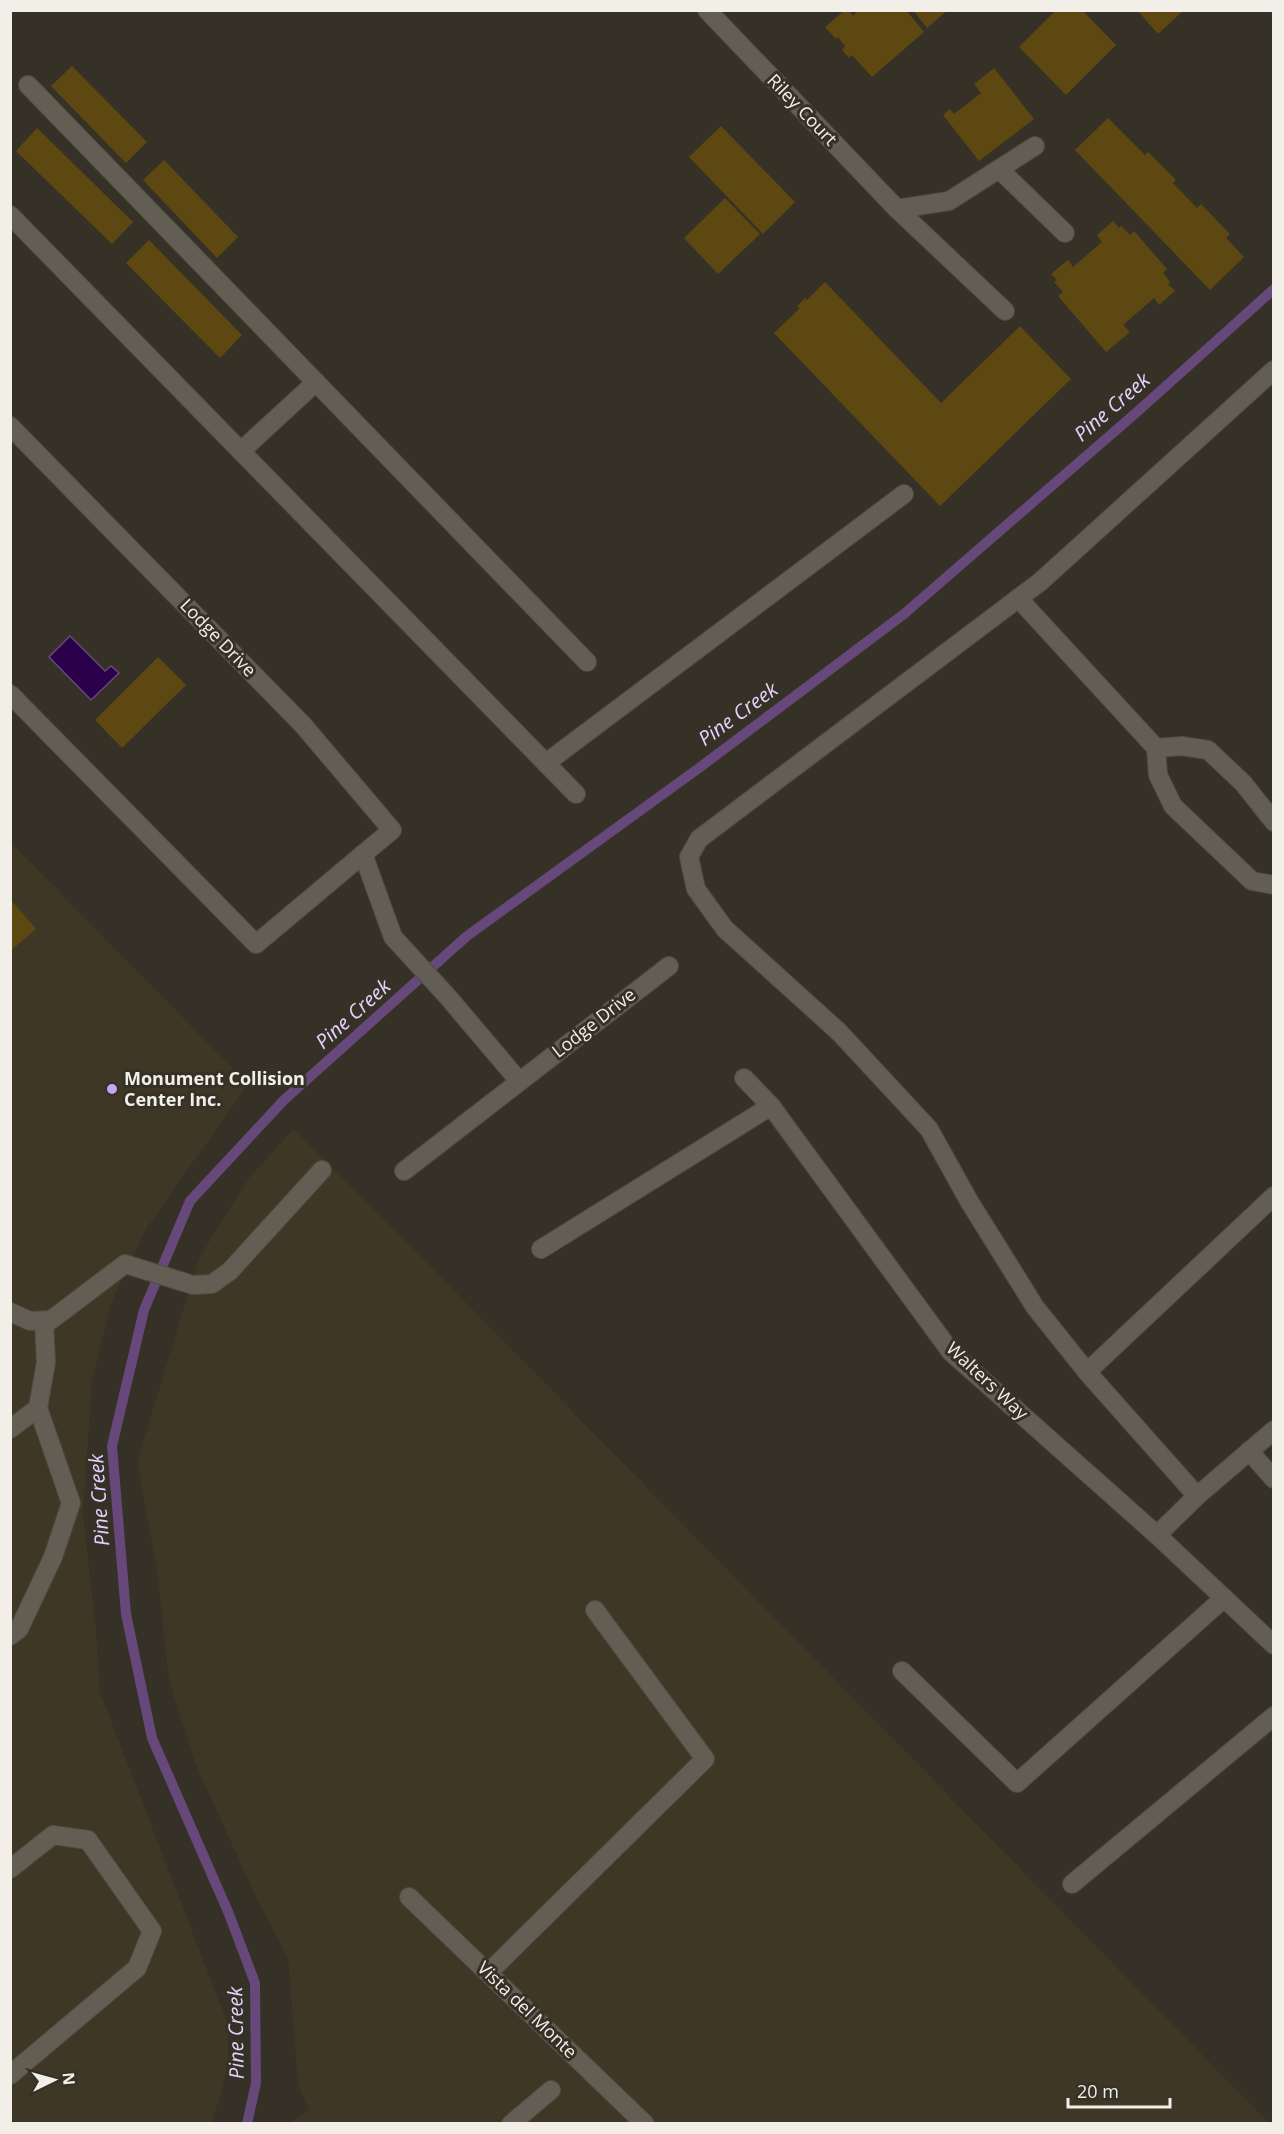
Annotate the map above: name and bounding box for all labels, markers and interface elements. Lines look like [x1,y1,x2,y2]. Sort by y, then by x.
street label: Riley Court [762,68,843,150]
water label: Pine Creek [1068,365,1156,447]
street label: Lodge Drive [175,593,262,682]
water label: Pine Creek [692,675,784,752]
water label: Pine Creek [309,972,397,1055]
street label: Lodge Drive [547,982,640,1062]
place label: Monument Collision Center Inc. [124,1066,305,1111]
marker: Monument Collision Center Inc. [105,1082,119,1096]
street label: Walters Way [941,1336,1035,1425]
water label: Pine Creek [82,1452,115,1547]
street label: Vista del Monte [473,1956,583,2063]
water label: Pine Creek [221,1985,250,2079]
north arrow [24,2050,84,2110]
text: N [57,2071,80,2086]
scale bar [1068,2071,1170,2109]
text: 20 m [1077,2079,1119,2103]

